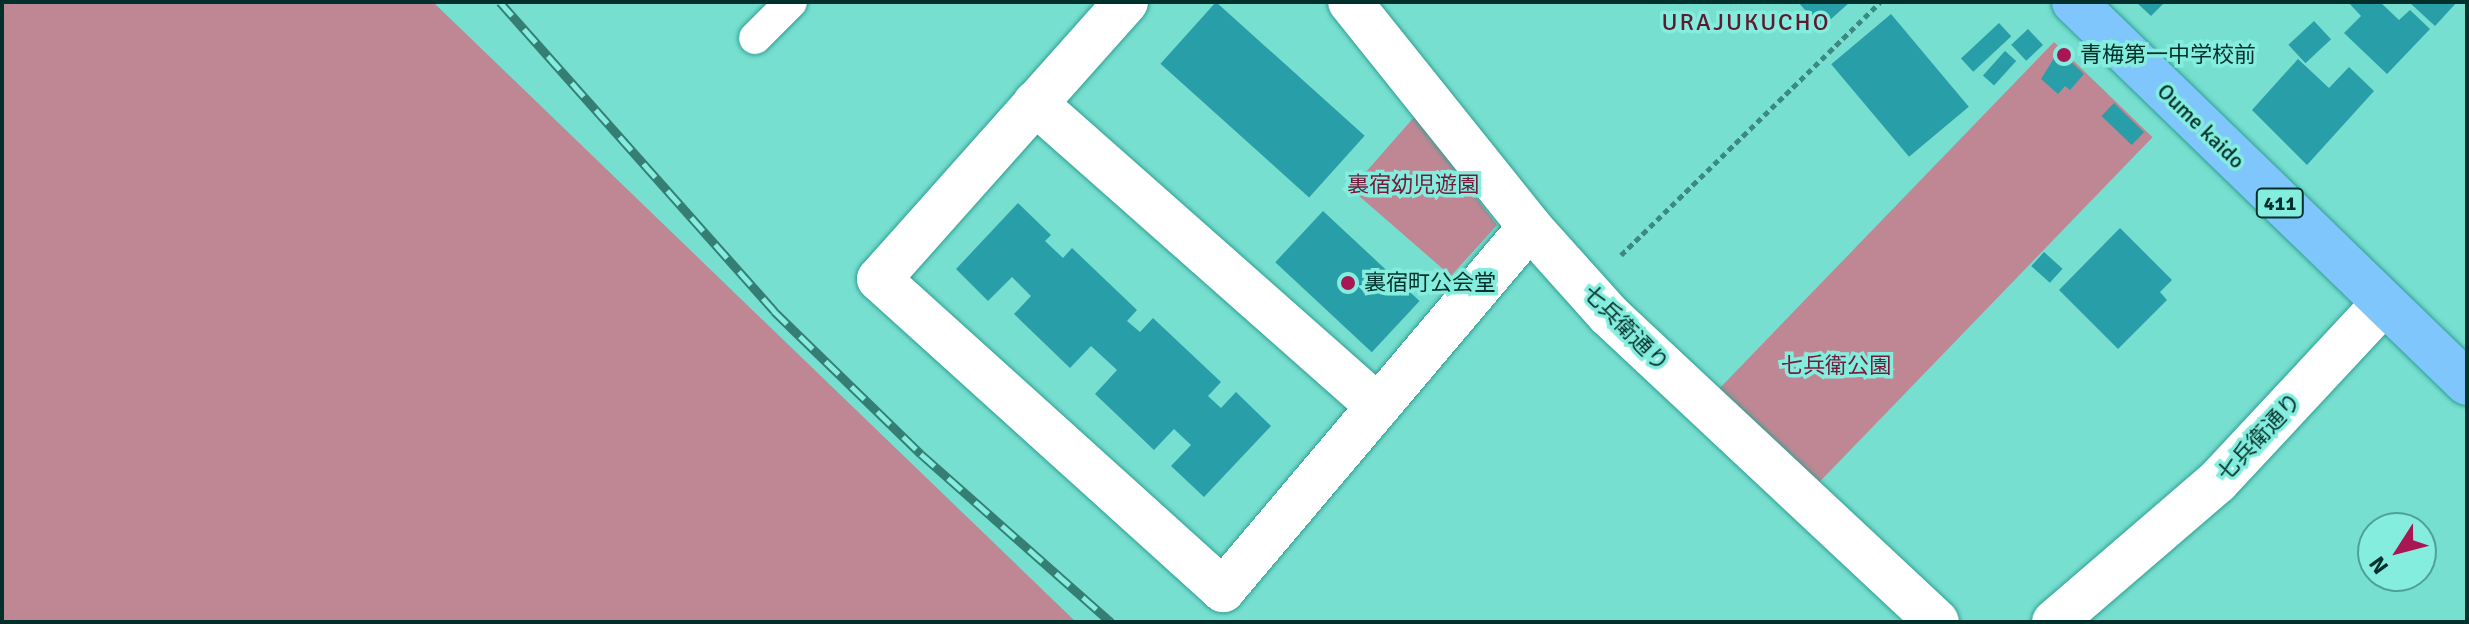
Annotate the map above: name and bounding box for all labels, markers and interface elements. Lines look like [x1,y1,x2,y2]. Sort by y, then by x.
district label: URAJUKUCHO [1662,9,1830,37]
place label: 青梅第一中学校前 [2080,42,2256,68]
marker: 青梅第一中学校前 [2055,46,2073,64]
street label: Oume kaido [2152,78,2250,174]
park label: 裏宿幼児遊園 [1347,172,1479,198]
road number: 411 [2254,187,2306,219]
place label: 裏宿町公会堂 [1364,270,1496,296]
marker: 裏宿町公会堂 [1339,274,1357,292]
street label: 七兵衛通り [1578,280,1674,376]
park label: 七兵衛公園 [1781,353,1891,379]
street label: 七兵衛通り [2212,388,2306,486]
north arrow [2357,512,2437,592]
text: N [2363,551,2394,579]

